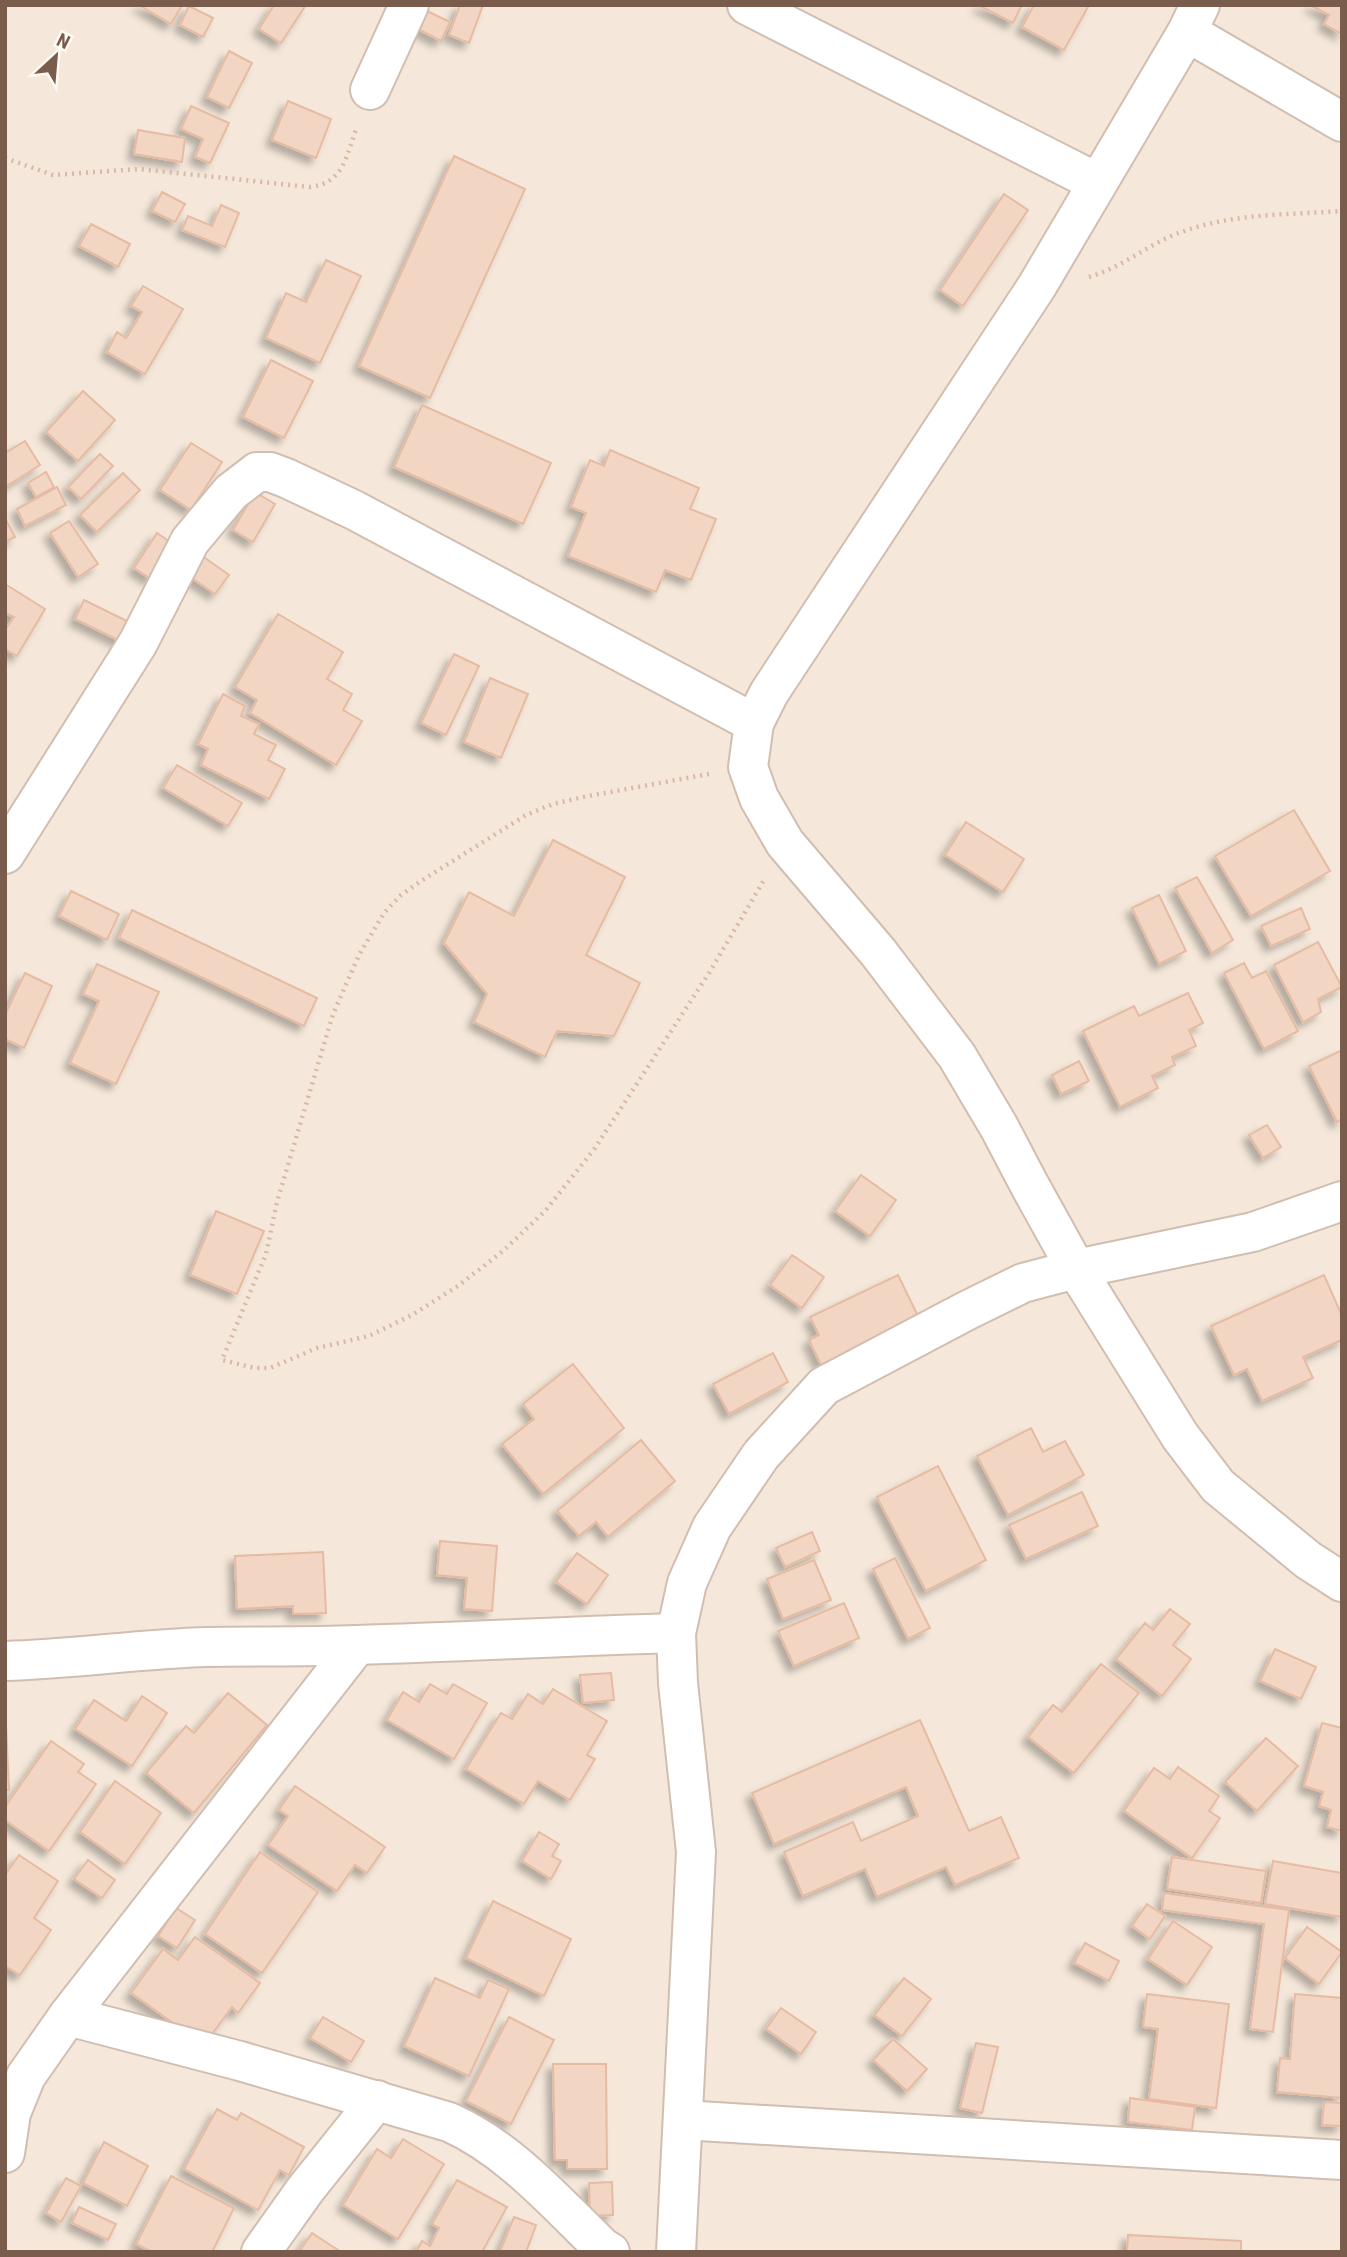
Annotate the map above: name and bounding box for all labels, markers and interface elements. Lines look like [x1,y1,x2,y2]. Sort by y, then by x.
north arrow [21,21,91,91]
text: N [53,28,74,54]

